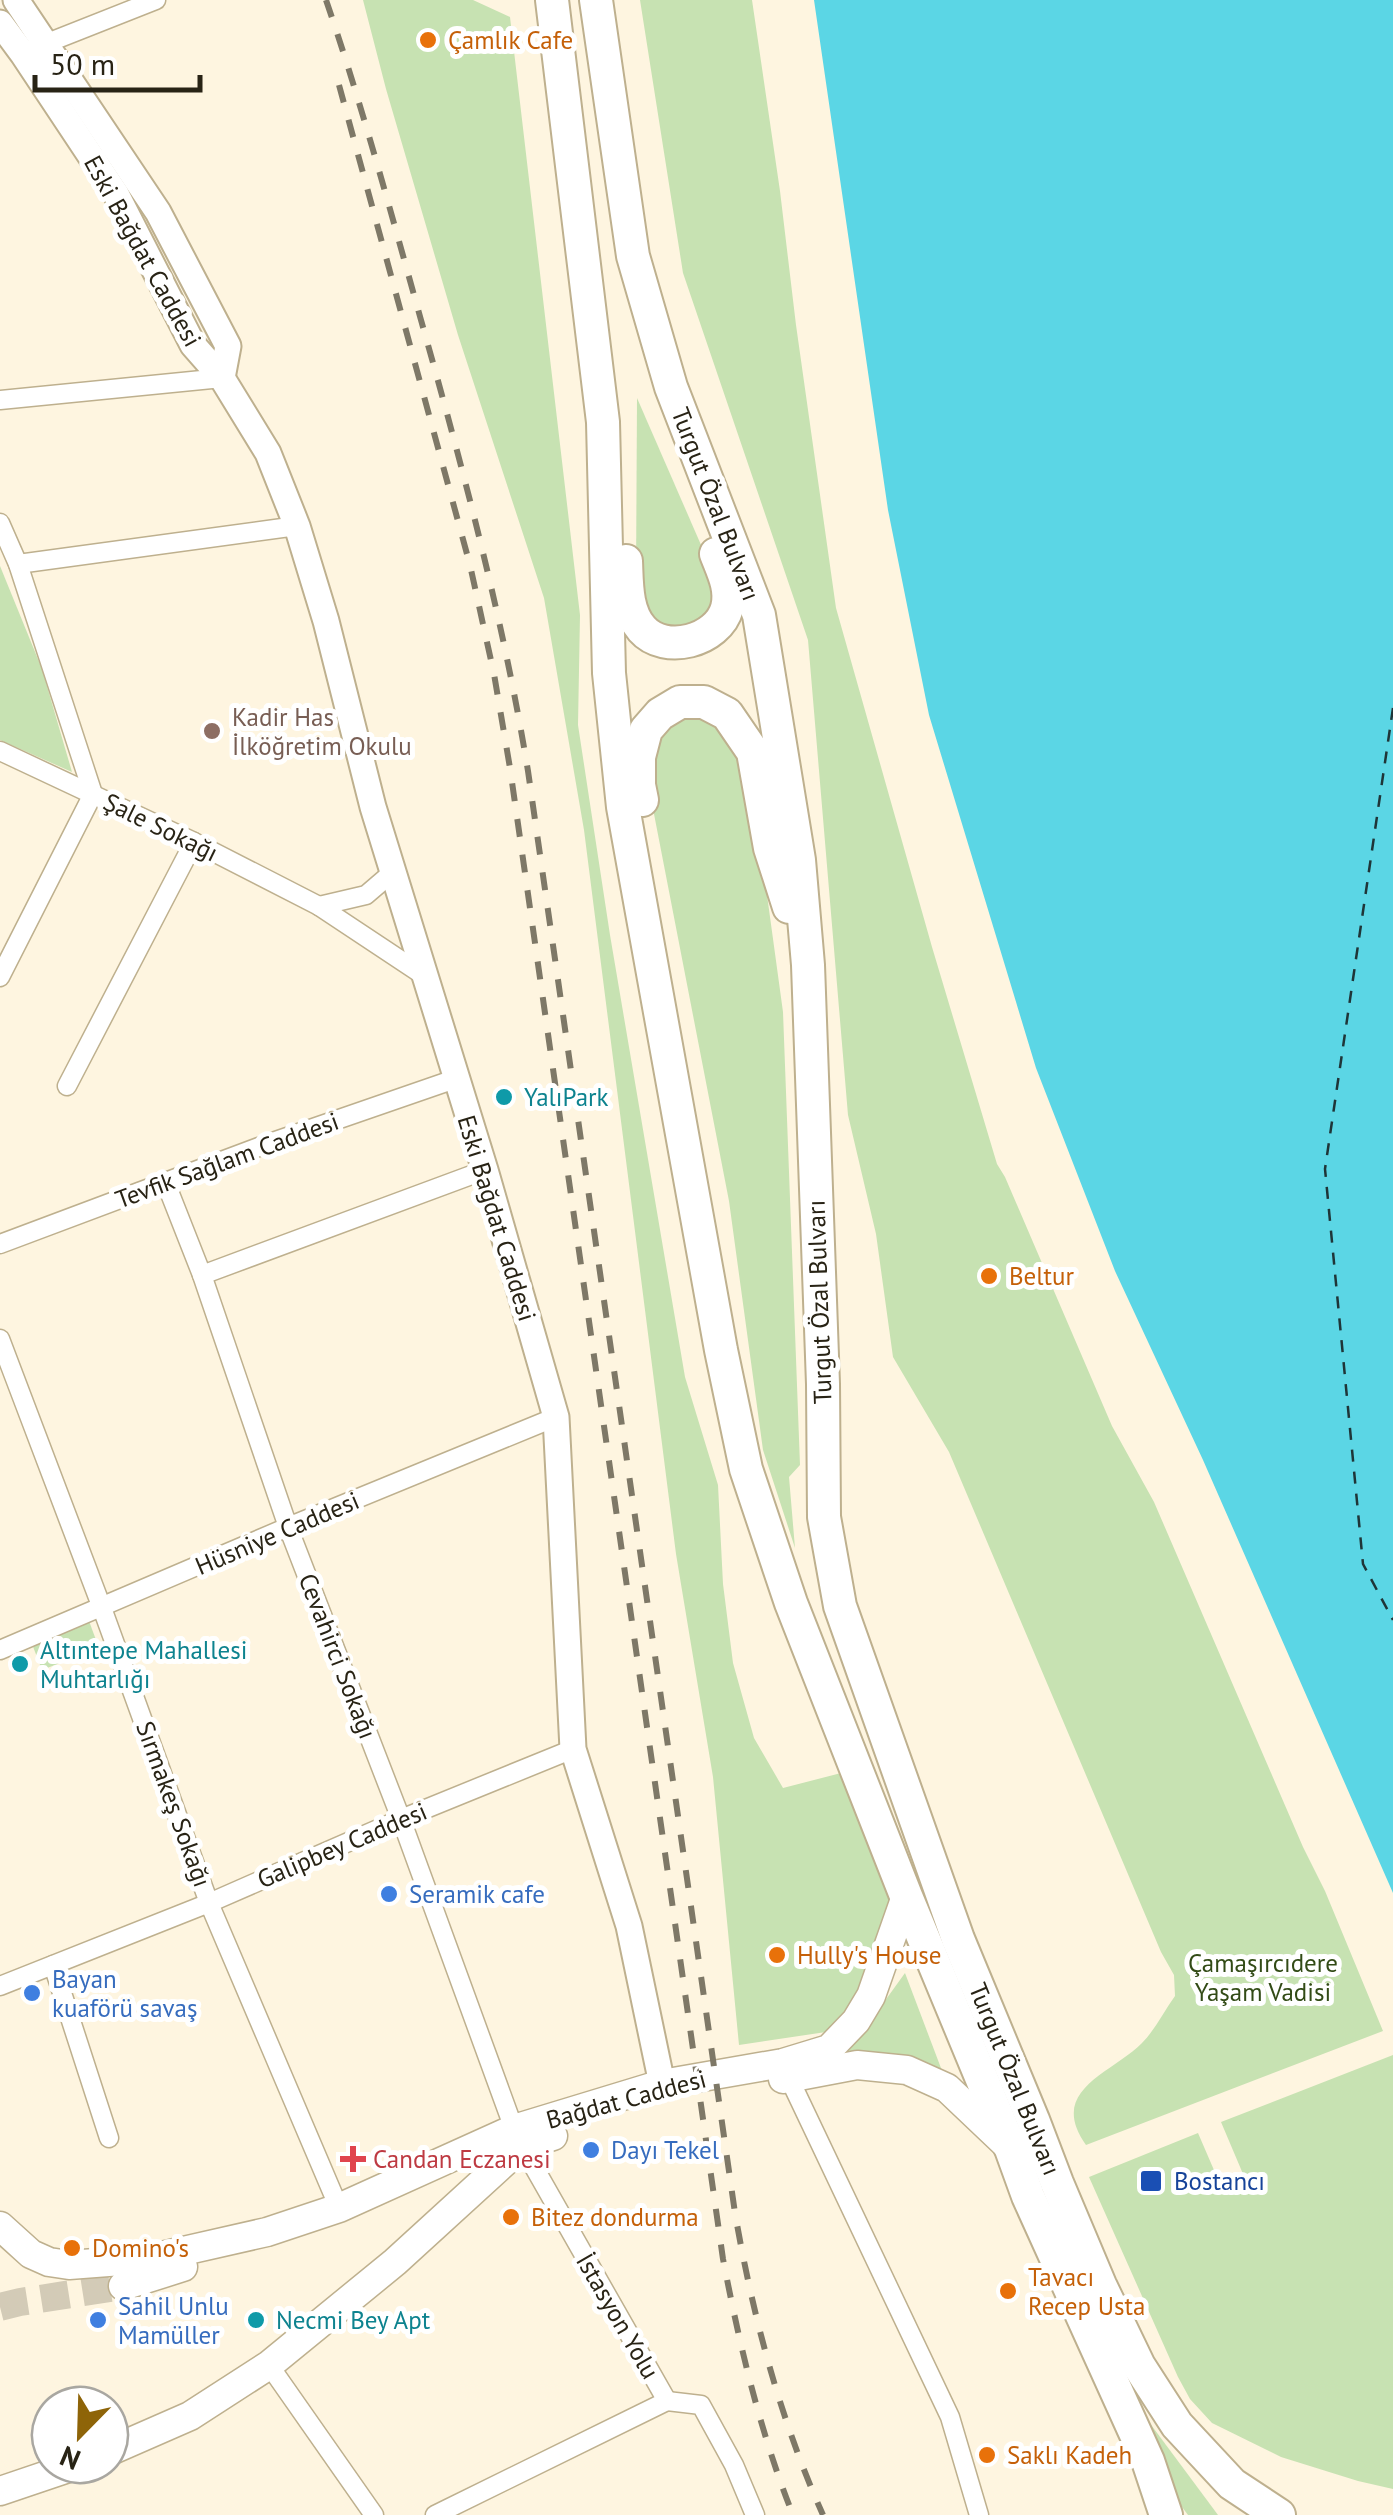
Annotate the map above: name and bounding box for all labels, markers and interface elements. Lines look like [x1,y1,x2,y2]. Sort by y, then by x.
place label: Çamlık Cafe [448,24,573,56]
marker: Çamlık Cafe [417,29,439,51]
scale bar [35,30,200,92]
text: 50 m [50,44,115,83]
street label: Eski Bağdat Caddesi [77,150,209,352]
street label: Turgut Özal Bulvarı [664,403,768,605]
place label: Kadir Has İlköğretim Okulu [232,701,412,762]
marker: Kadir Has İlköğretim Okulu [201,720,223,742]
street label: Şale Sokağı [98,786,224,868]
place label: YalıPark [524,1081,609,1113]
marker: YalıPark [493,1086,515,1108]
street label: Tevfik Sağlam Caddesi [111,1105,343,1215]
street label: Eski Bağdat Caddesi [450,1111,544,1325]
street label: Turgut Özal Bulvarı [799,1199,839,1405]
place label: Beltur [1009,1260,1075,1292]
marker: Beltur [978,1265,1000,1287]
street label: Hüsniye Caddesi [190,1484,364,1582]
street label: Cevahirci Sokağı [292,1569,384,1743]
place label: Altıntepe Mahallesi Muhtarlığı [40,1634,247,1695]
marker: Altıntepe Mahallesi Muhtarlığı [9,1653,31,1675]
street label: Sırmakeş Sokağı [129,1717,219,1891]
street label: Galipbey Caddesi [252,1795,432,1895]
place label: Seramik cafe [409,1878,545,1910]
marker: Seramik cafe [378,1883,400,1905]
place label: Hully's House [797,1939,942,1971]
marker: Hully's House [766,1944,788,1966]
park label: Çamaşırcıdere Yaşam Vadisi [1188,1947,1338,2008]
place label: Bayan kuaförü savaş [52,1963,198,2024]
street label: Turgut Özal Bulvarı [962,1978,1068,2180]
marker: Bayan kuaförü savaş [21,1982,43,2004]
street label: Bağdat Caddesi [542,2062,710,2136]
place label: Dayı Tekel [611,2134,720,2166]
marker: Dayı Tekel [580,2139,602,2161]
place label: Candan Eczanesi [373,2143,551,2175]
marker: Candan Eczanesi [342,2148,364,2170]
place label: Bostancı [1174,2165,1265,2197]
marker: Bostancı [1138,2168,1164,2194]
place label: Bitez dondurma [531,2201,699,2233]
marker: Bitez dondurma [500,2206,522,2228]
place label: Domino's [92,2232,189,2264]
marker: Domino's [61,2237,83,2259]
street label: İstasyon Yolu [569,2248,667,2384]
place label: Tavacı Recep Usta [1028,2261,1145,2322]
marker: Tavacı Recep Usta [997,2280,1019,2302]
place label: Sahil Unlu Mamüller [118,2290,229,2351]
place label: Necmi Bey Apt [276,2304,431,2336]
marker: Sahil Unlu Mamüller [87,2309,109,2331]
marker: Necmi Bey Apt [245,2309,267,2331]
north arrow [30,2385,130,2485]
text: N [54,2438,86,2479]
place label: Saklı Kadeh [1007,2439,1132,2471]
marker: Saklı Kadeh [976,2444,998,2466]

